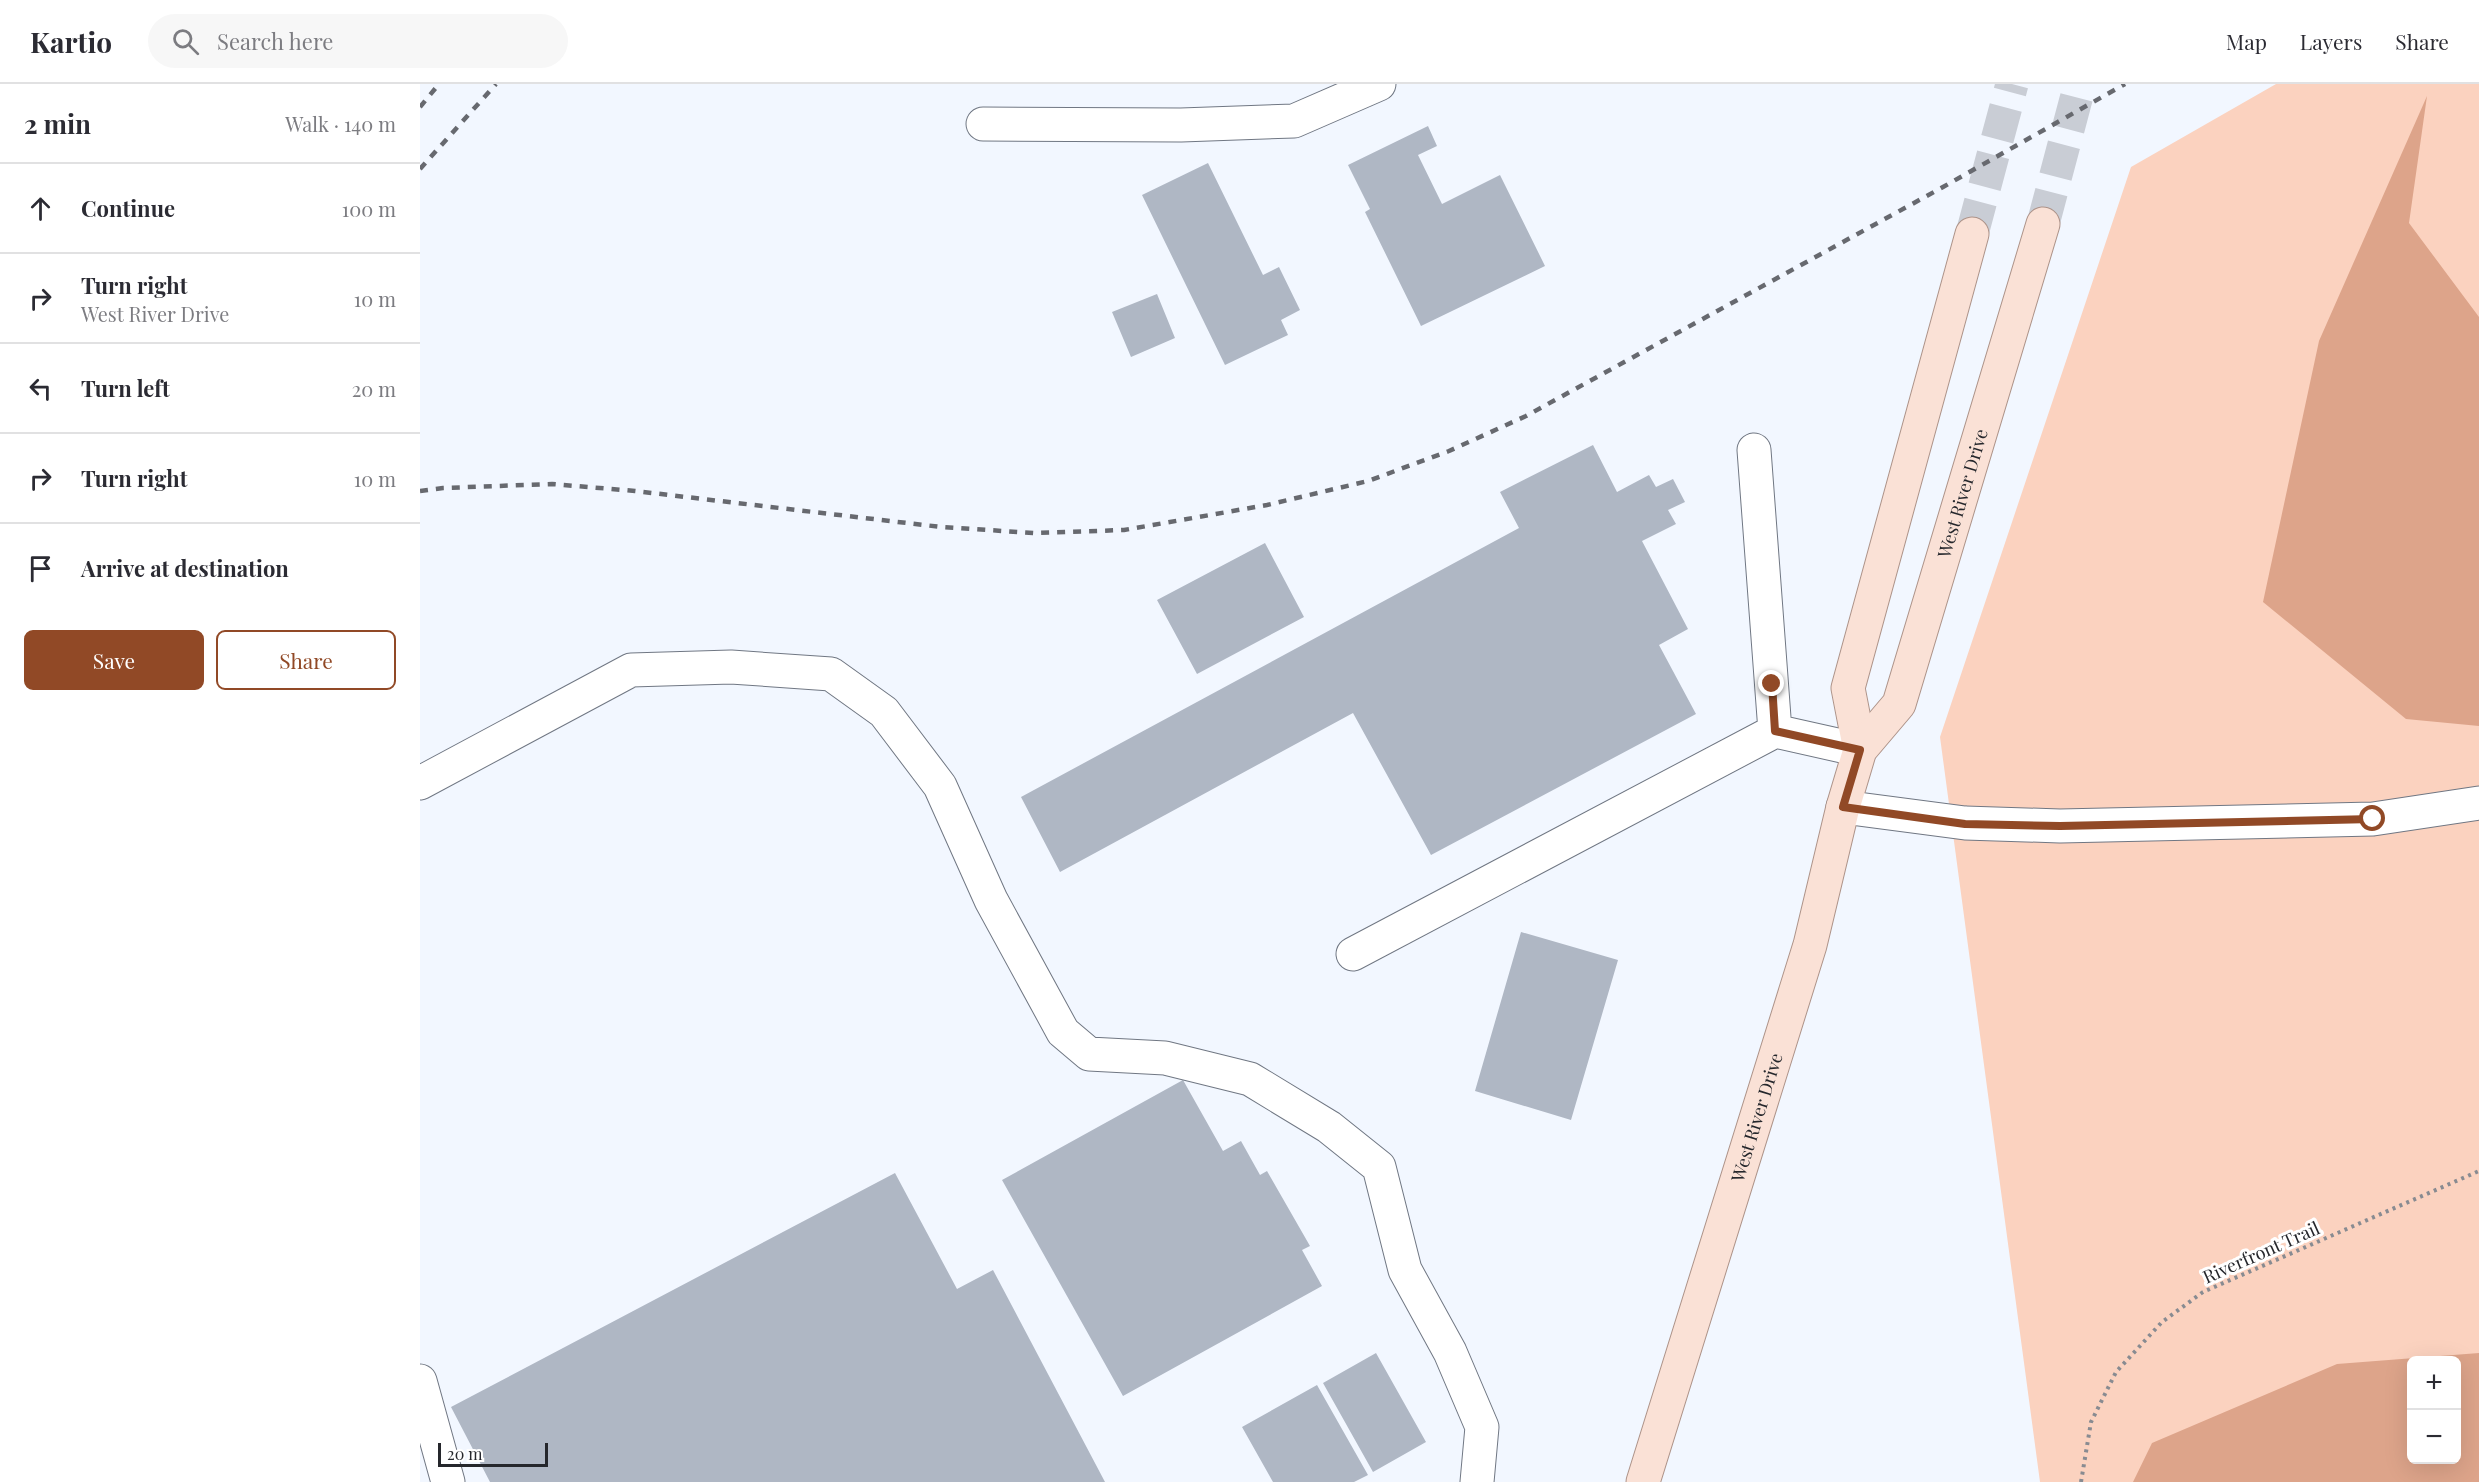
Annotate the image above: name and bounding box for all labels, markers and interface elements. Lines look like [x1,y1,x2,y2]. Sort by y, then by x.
search box [148,14,568,68]
text: Kartio [30,23,112,60]
icon: search [169,25,202,58]
text: Search here [217,26,333,56]
text: Map [2226,27,2267,55]
text: Layers [2300,27,2362,55]
text: Share [2395,27,2449,55]
text: 2 min [24,106,91,141]
text: Walk · 140 m [285,110,396,137]
icon: ahead [24,192,57,225]
text: Continue [81,193,175,223]
text: 100 m [342,195,396,222]
text: Turn right [81,270,187,300]
icon: right [24,282,57,315]
text: 10 m [354,285,396,312]
text: West River Drive [81,300,229,327]
icon: left [24,372,57,405]
text: Turn left [81,373,170,403]
text: 20 m [352,375,396,402]
street label: West River Drive [1931,426,1993,562]
icon: right [24,462,57,495]
text: Turn right [81,463,187,493]
text: 10 m [354,465,396,492]
icon: arrive [24,552,57,585]
text: Arrive at destination [81,553,289,583]
button: Save [24,630,204,690]
button: Share [216,630,396,690]
route end [1758,670,1784,696]
route start [2359,805,2385,831]
street label: West River Drive [1725,1050,1788,1186]
street label: Riverfront Trail [2199,1216,2323,1288]
map controls [2407,1356,2461,1464]
button: + [2407,1356,2461,1410]
button: − [2407,1410,2461,1464]
scale bar [438,1440,548,1468]
text: 20 m [447,1443,482,1464]

